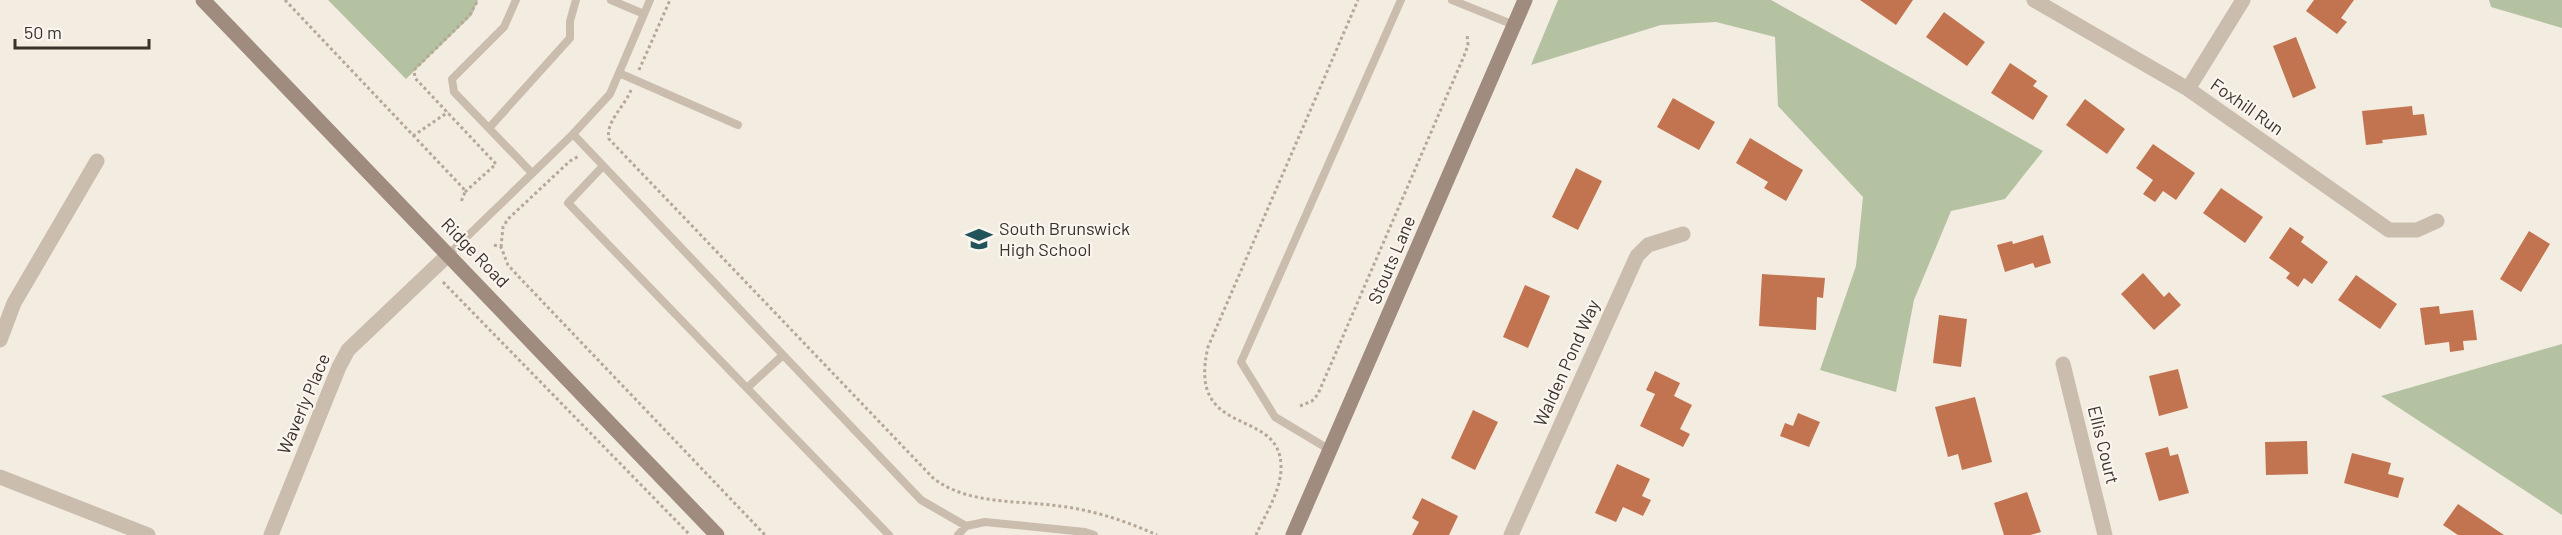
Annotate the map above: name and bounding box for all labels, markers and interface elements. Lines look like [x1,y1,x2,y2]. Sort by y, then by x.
scale bar [15,12,148,50]
text: 50 m [24,21,62,43]
street label: Foxhill Run [2207,73,2288,139]
street label: Stouts Lane [1363,212,1420,307]
street label: Ridge Road [437,213,514,292]
place label: South Brunswick High School [999,217,1130,260]
school or university icon: South Brunswick High School [964,224,994,254]
street label: Walden Pond Way [1528,296,1604,429]
street label: Waverly Place [272,350,334,457]
street label: Ellis Court [2084,403,2124,486]

